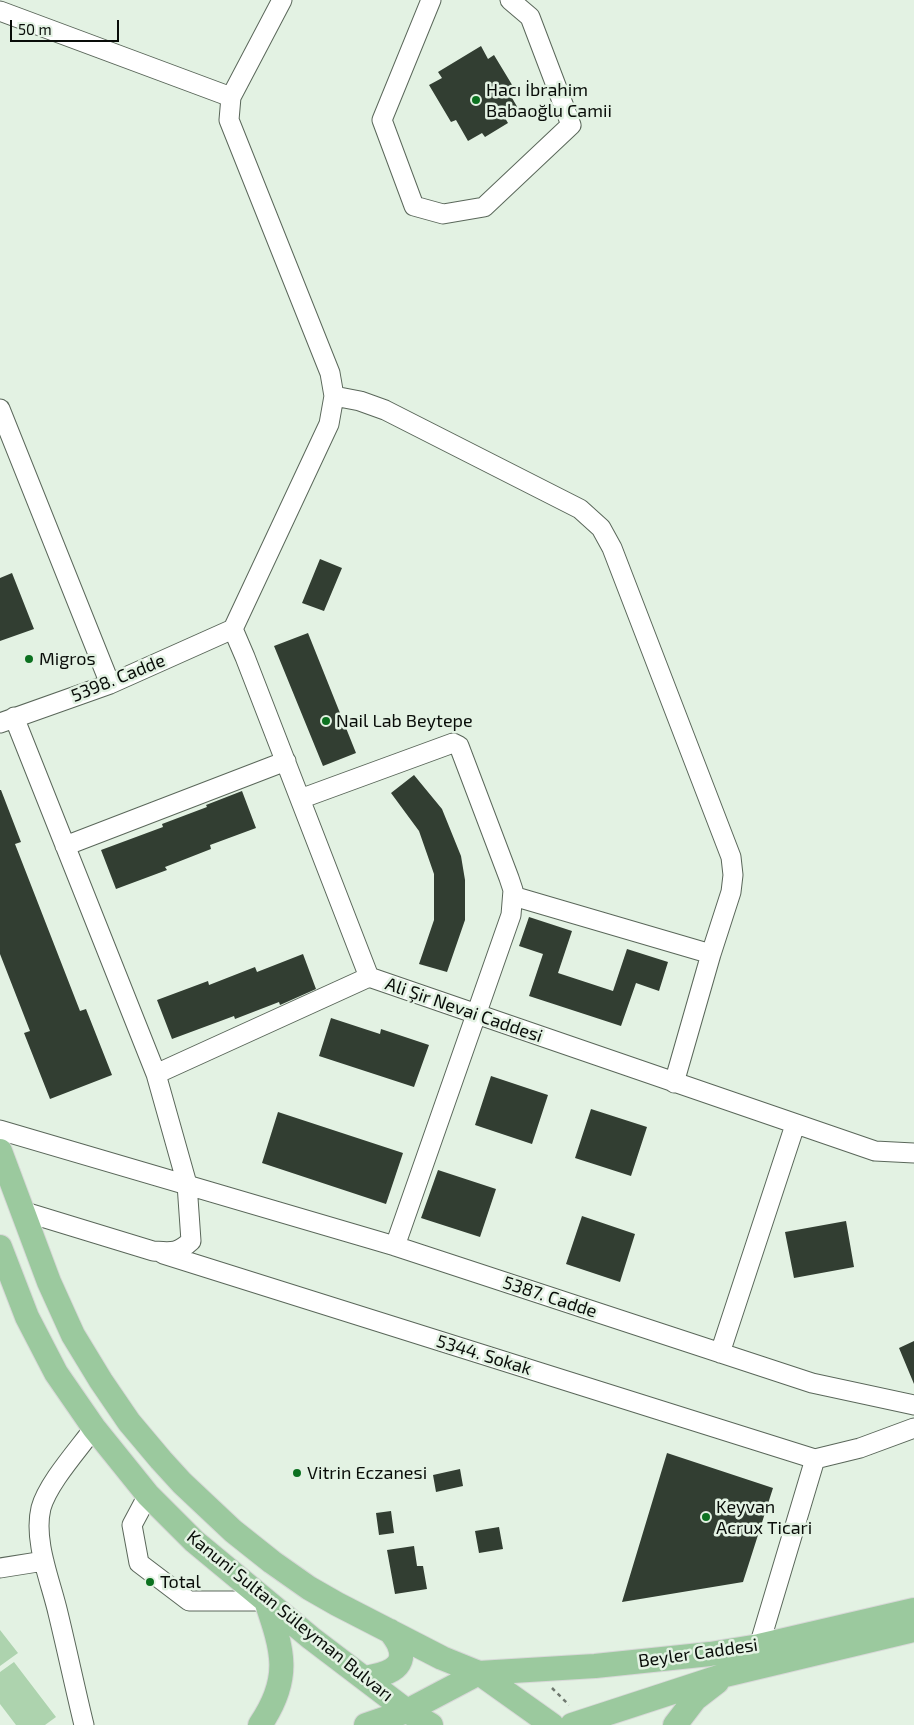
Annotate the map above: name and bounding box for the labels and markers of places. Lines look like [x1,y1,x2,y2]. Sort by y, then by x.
place label: Hacı İbrahim Babaoğlu Camii [486,79,612,122]
marker: Hacı İbrahim Babaoğlu Camii [470,94,482,106]
place label: Migros [39,648,96,670]
marker: Migros [23,653,35,665]
place label: Nail Lab Beytepe [336,710,473,732]
marker: Nail Lab Beytepe [320,715,332,727]
place label: Vitrin Eczanesi [307,1462,427,1484]
marker: Vitrin Eczanesi [291,1467,303,1479]
place label: Keyvan Acrux Ticari [716,1496,812,1538]
marker: Keyvan Acrux Ticari [700,1511,712,1523]
place label: Total [160,1571,201,1593]
marker: Total [144,1576,156,1588]

